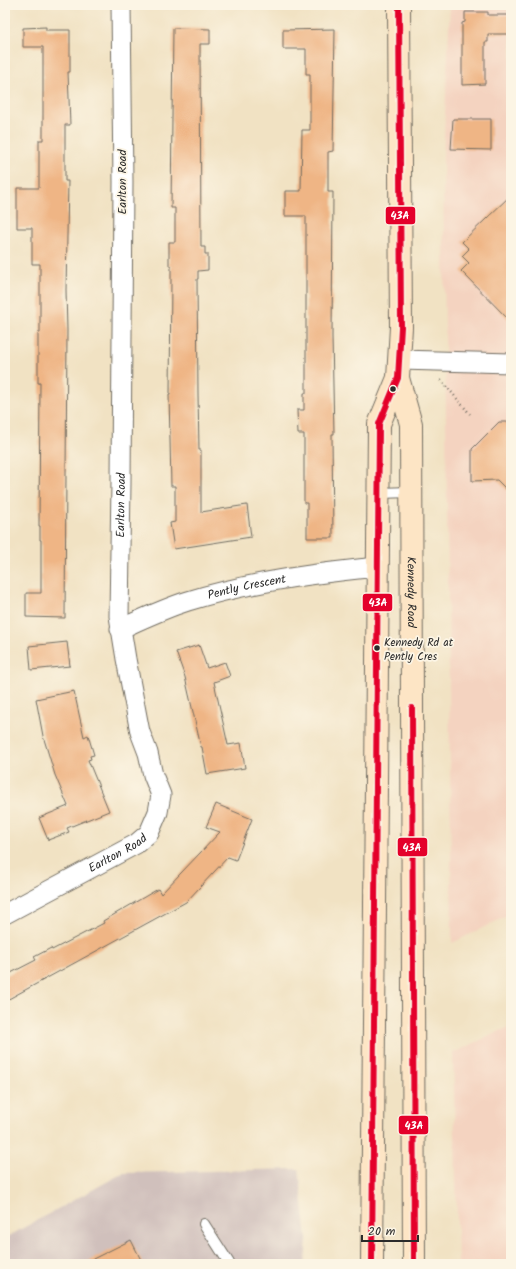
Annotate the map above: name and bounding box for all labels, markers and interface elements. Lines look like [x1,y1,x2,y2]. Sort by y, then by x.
street label: Earlton Road [113,149,132,214]
line badge: 43A [385,206,416,225]
text: 43A [391,207,410,225]
unlabelled marker [388,384,398,394]
street label: Earlton Road [111,472,131,538]
street label: Kennedy Road [401,557,421,629]
street label: Pently Crescent [205,570,288,605]
line badge: 43A [362,593,393,612]
text: 43A [369,594,388,612]
place label: Kennedy Rd at Pently Cres [384,634,454,666]
marker: Kennedy Rd at Pently Cres [372,643,382,653]
street label: Earlton Road [85,829,152,878]
line badge: 43A [397,837,428,857]
text: 43A [403,839,422,857]
line badge: 43A [398,1115,429,1135]
text: 43A [405,1117,424,1135]
scale bar [362,1217,418,1243]
text: 20 m [368,1222,396,1241]

